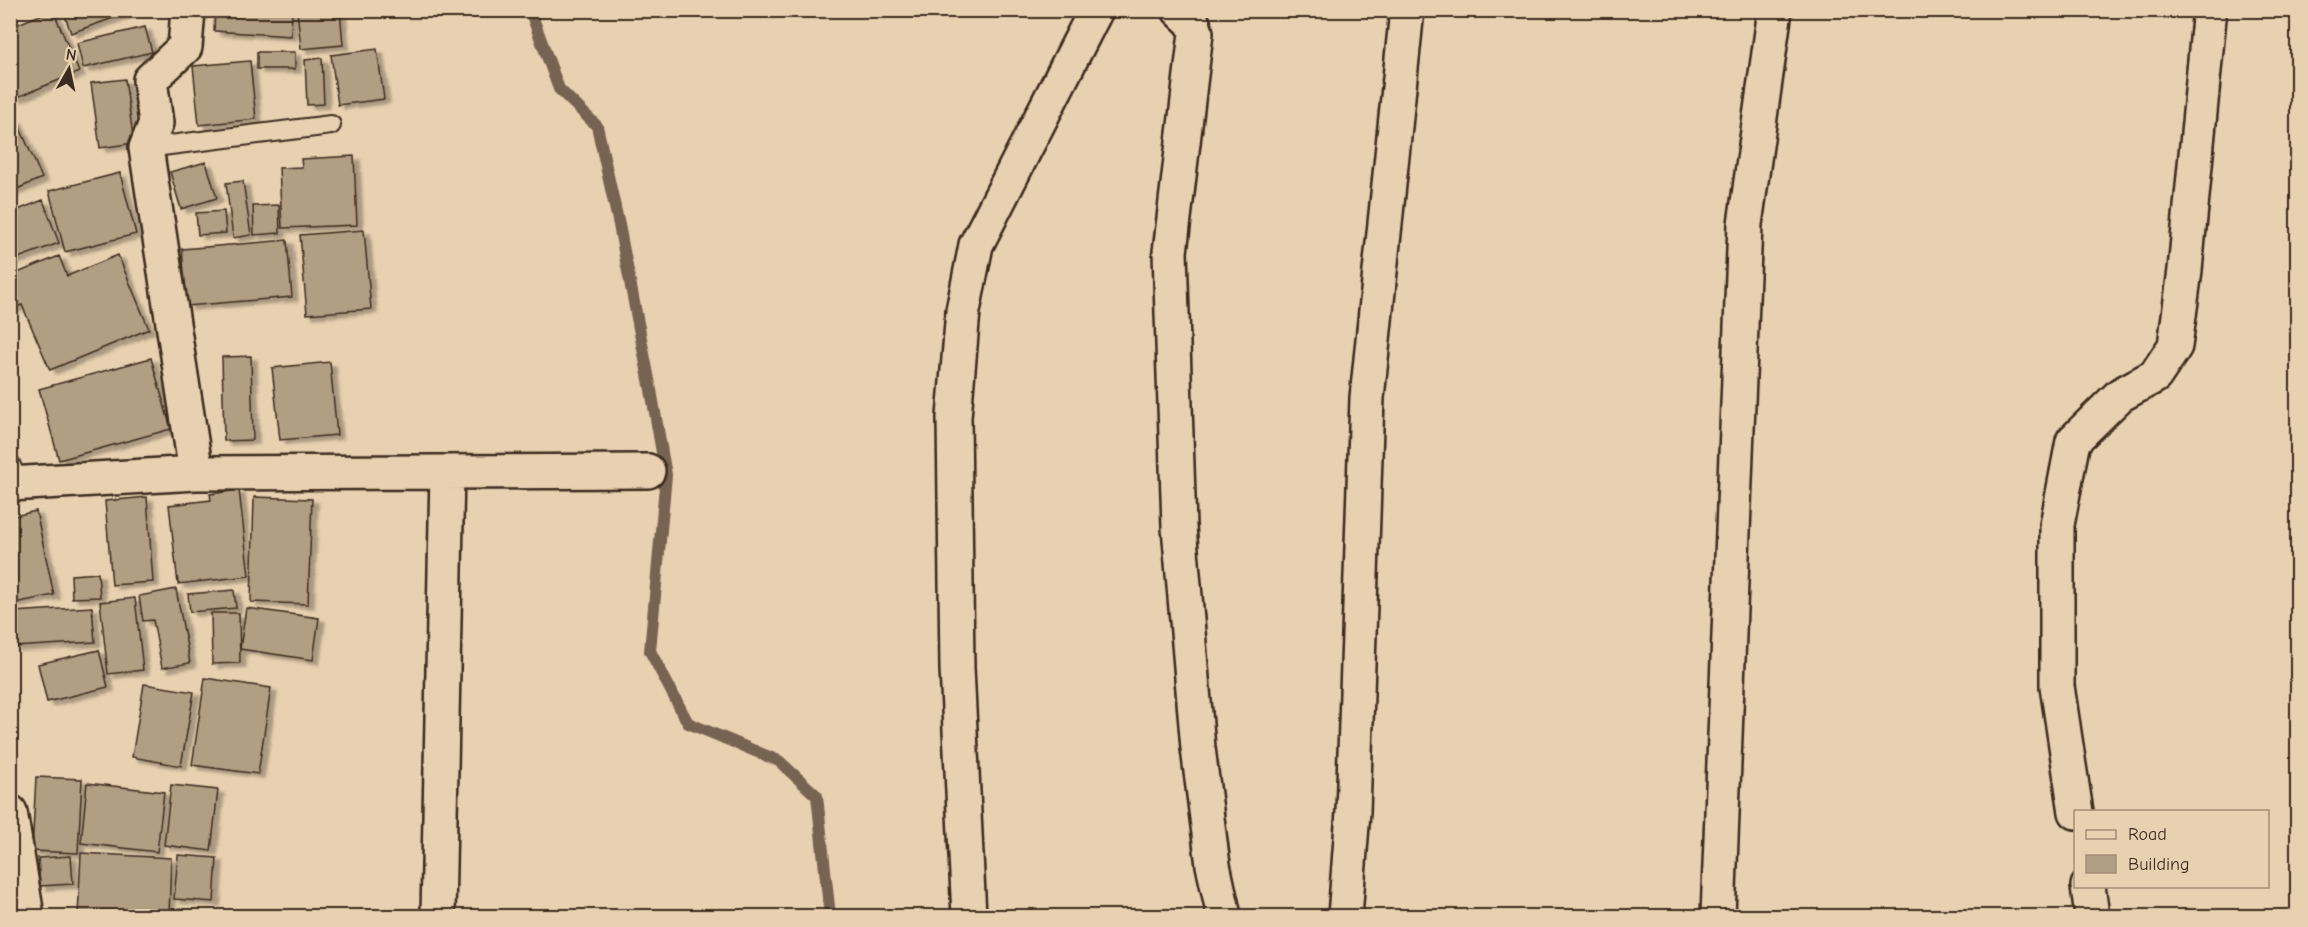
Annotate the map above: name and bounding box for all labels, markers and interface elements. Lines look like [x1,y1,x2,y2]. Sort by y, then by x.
north arrow [39,39,99,99]
text: N [65,45,78,65]
legend [2074,810,2269,888]
text: Road [2128,824,2167,845]
text: Building [2128,854,2190,875]

